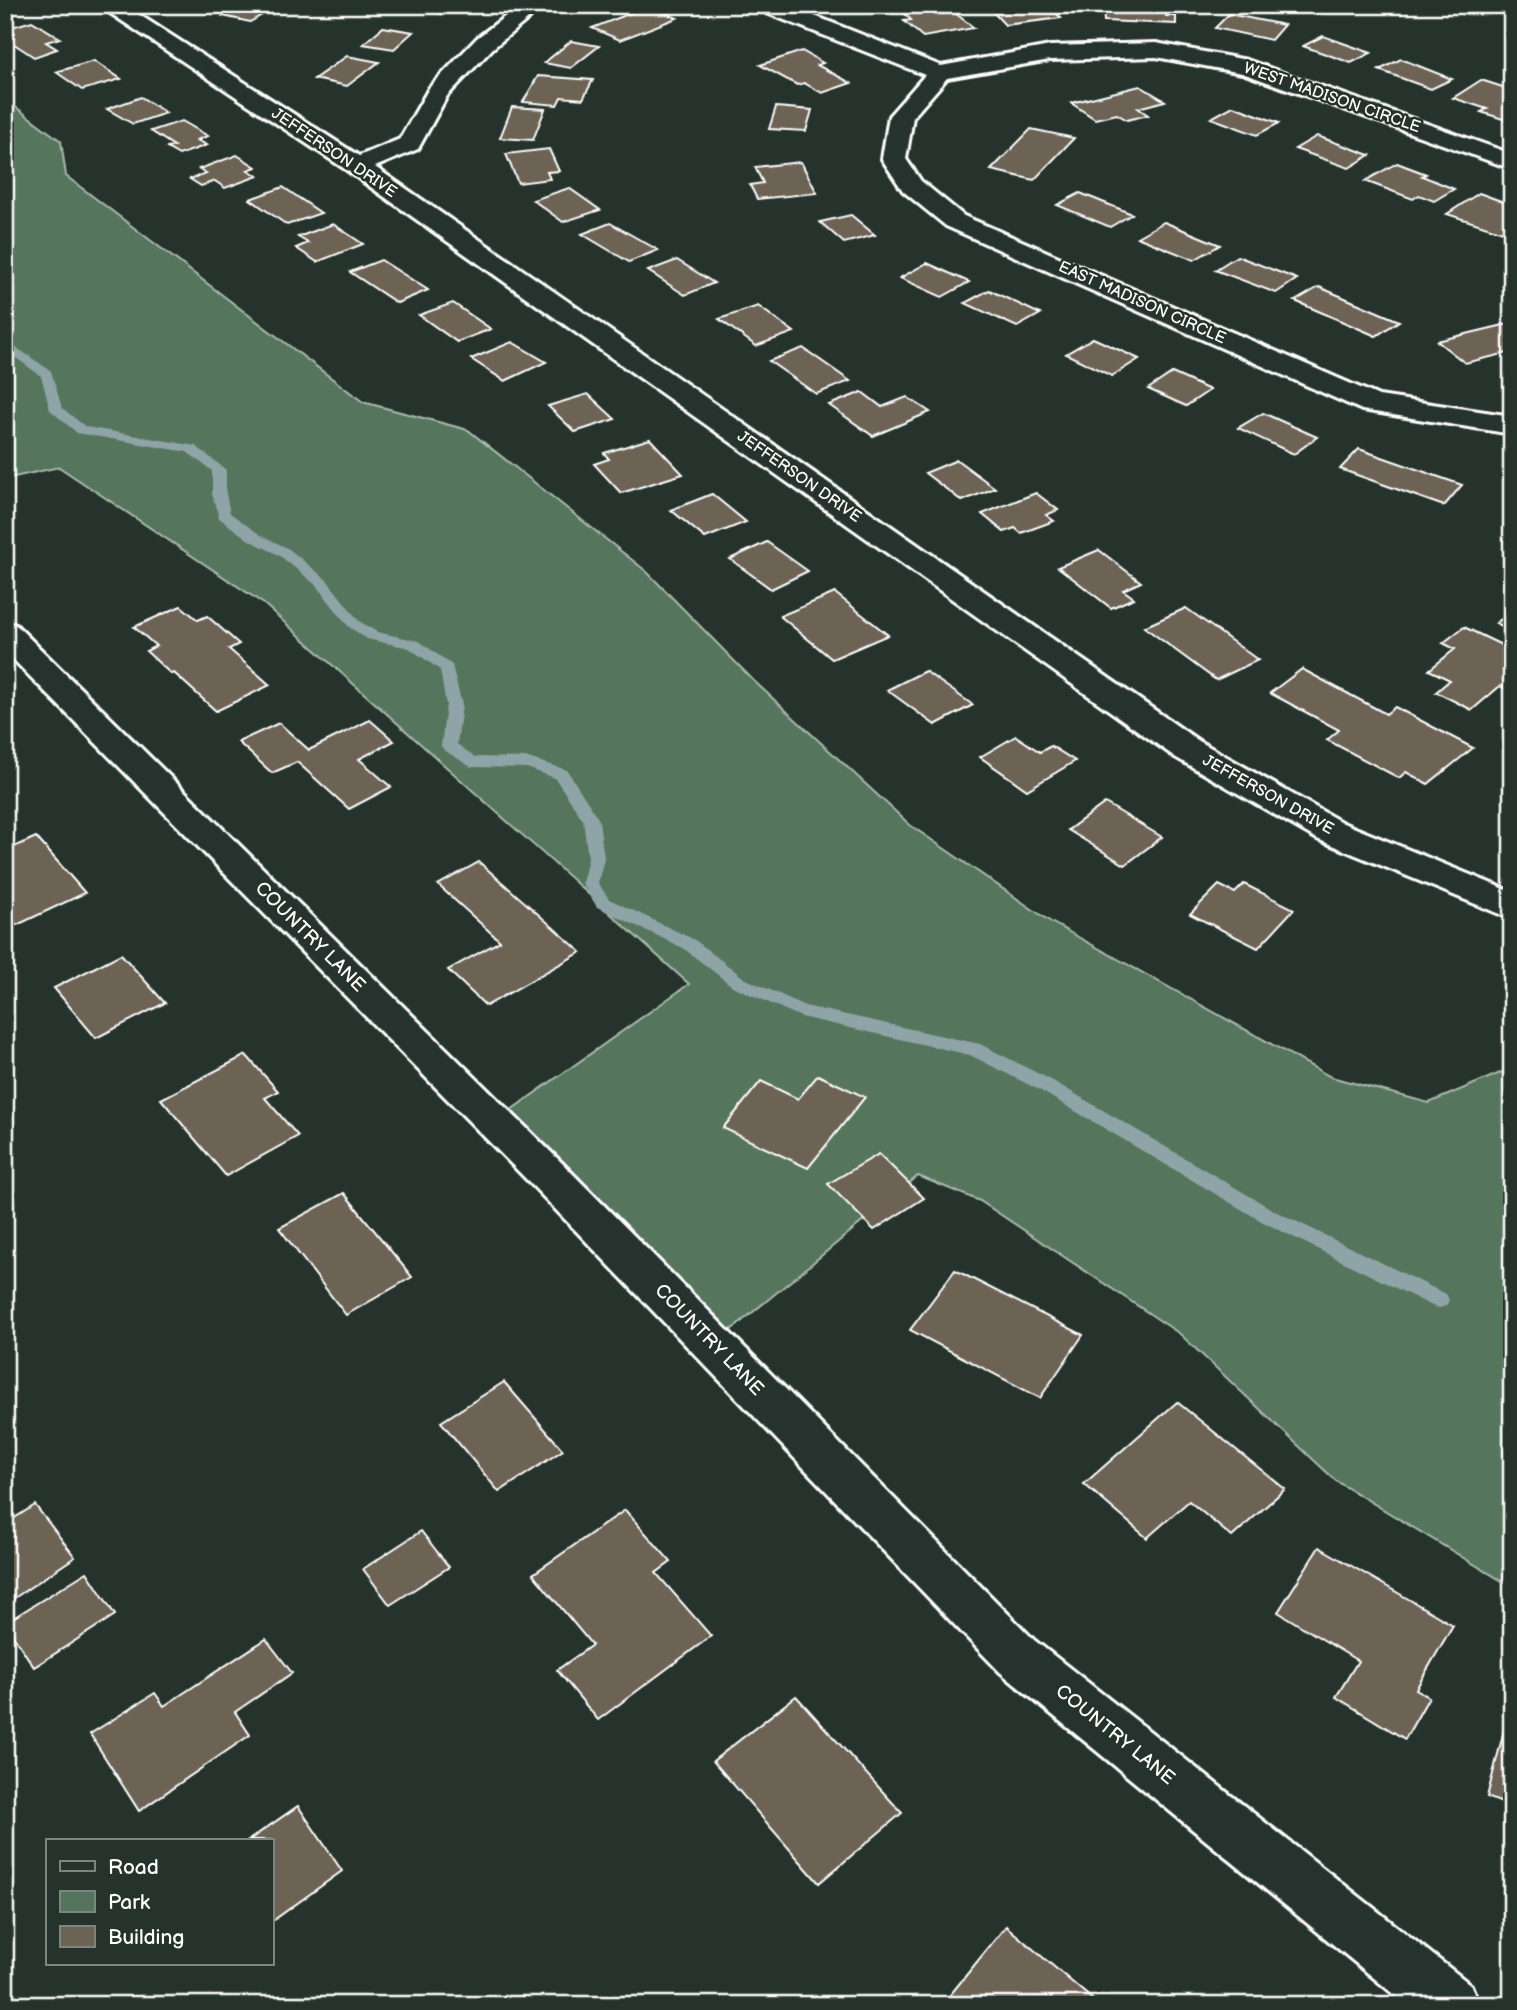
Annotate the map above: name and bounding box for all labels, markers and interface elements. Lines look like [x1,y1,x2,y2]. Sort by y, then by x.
street label: WEST MADISON CIRCLE [1241,59,1423,137]
street label: JEFFERSON DRIVE [268,104,400,202]
street label: EAST MADISON CIRCLE [1055,258,1229,348]
street label: JEFFERSON DRIVE [733,427,865,527]
street label: JEFFERSON DRIVE [1199,751,1337,839]
street label: COUNTRY LANE [250,877,370,997]
street label: COUNTRY LANE [650,1279,768,1401]
street label: COUNTRY LANE [1051,1680,1179,1790]
legend [46,1839,273,1965]
text: Road [108,1855,159,1880]
text: Park [108,1890,151,1915]
text: Building [108,1925,184,1950]

